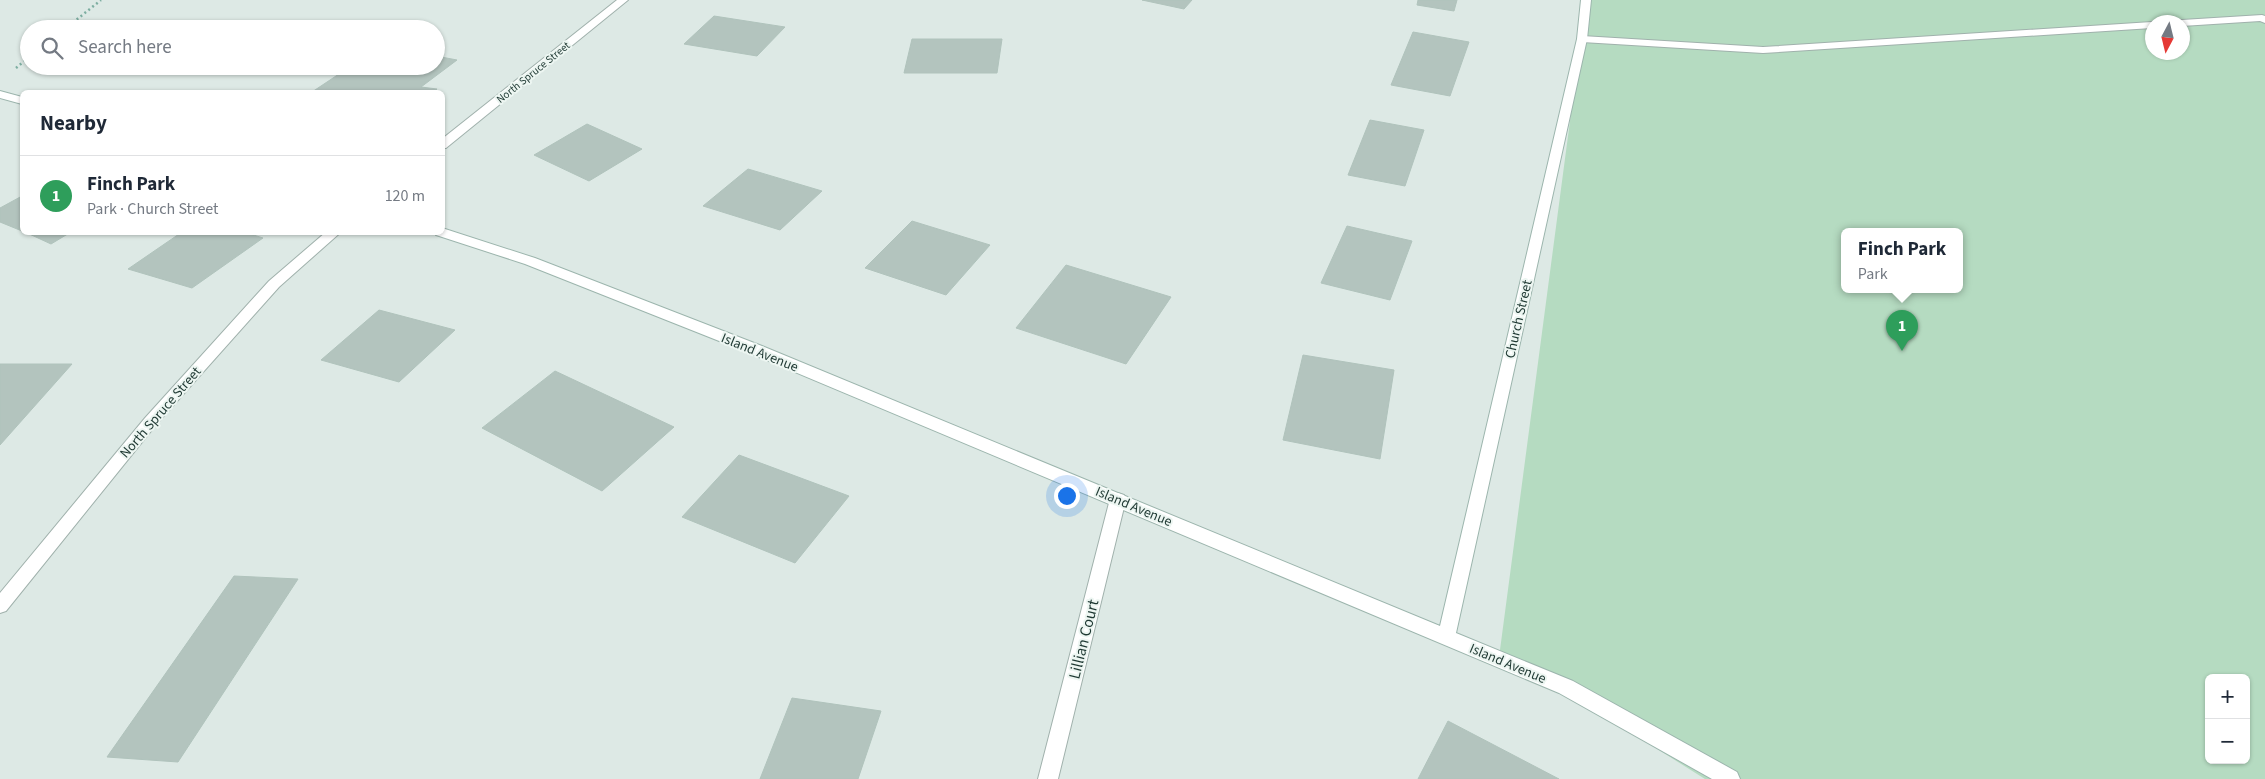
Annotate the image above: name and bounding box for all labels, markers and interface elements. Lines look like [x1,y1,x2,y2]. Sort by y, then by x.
north arrow [2145,15,2190,60]
search box [20,20,445,75]
icon: search [38,34,66,62]
text: Search here [78,34,172,61]
street label: North Spruce Street [493,38,573,107]
text: Nearby [40,108,107,138]
text: Finch Park [87,171,175,198]
text: 1 [52,185,60,207]
text: 120 m [385,185,425,207]
text: Park · Church Street [87,198,219,220]
popup [1841,228,1963,293]
text: Finch Park [1858,236,1946,263]
text: Park [1858,263,1888,285]
street label: Church Street [1500,278,1538,360]
pin: 1 [1886,310,1918,351]
street label: Island Avenue [718,328,801,377]
street label: North Spruce Street [115,362,206,463]
street label: Island Avenue [1092,482,1175,532]
your location [1054,483,1080,509]
street label: Lillian Court [1063,597,1105,681]
street label: Island Avenue [1466,639,1549,689]
map controls [2205,674,2250,764]
button: + [2205,674,2250,719]
button: − [2205,719,2250,764]

